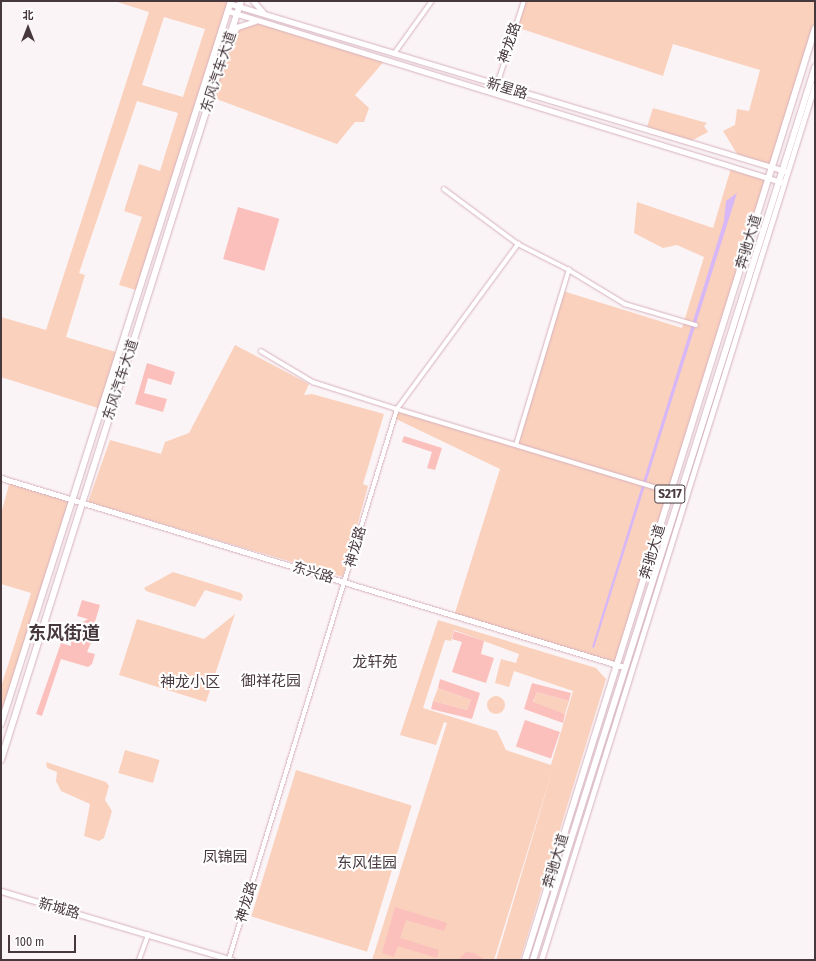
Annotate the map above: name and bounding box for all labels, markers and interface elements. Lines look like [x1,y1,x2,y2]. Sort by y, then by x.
north arrow [8,8,48,48]
text: 北 [23,9,34,22]
street label: 神龙路 [496,20,524,66]
street label: 东风汽车大道 [198,29,240,115]
street label: 新星路 [484,75,530,103]
street label: 奔驰大道 [733,213,765,271]
street label: 东风汽车大道 [100,337,142,423]
road number: S217 [654,483,686,505]
street label: 奔驰大道 [637,523,669,581]
street label: 神龙路 [342,524,370,570]
street label: 东兴路 [290,559,336,587]
district label: 东风街道 [28,622,100,644]
district label: 龙轩苑 [353,654,397,672]
district label: 御祥花园 [241,673,301,691]
district label: 神龙小区 [160,674,220,692]
street label: 奔驰大道 [540,832,572,890]
district label: 凤锦园 [203,849,247,867]
district label: 东风佳园 [337,855,397,873]
street label: 神龙路 [233,879,261,925]
street label: 新城路 [36,895,82,923]
scale bar [10,927,78,953]
text: 100 m [15,935,44,949]

